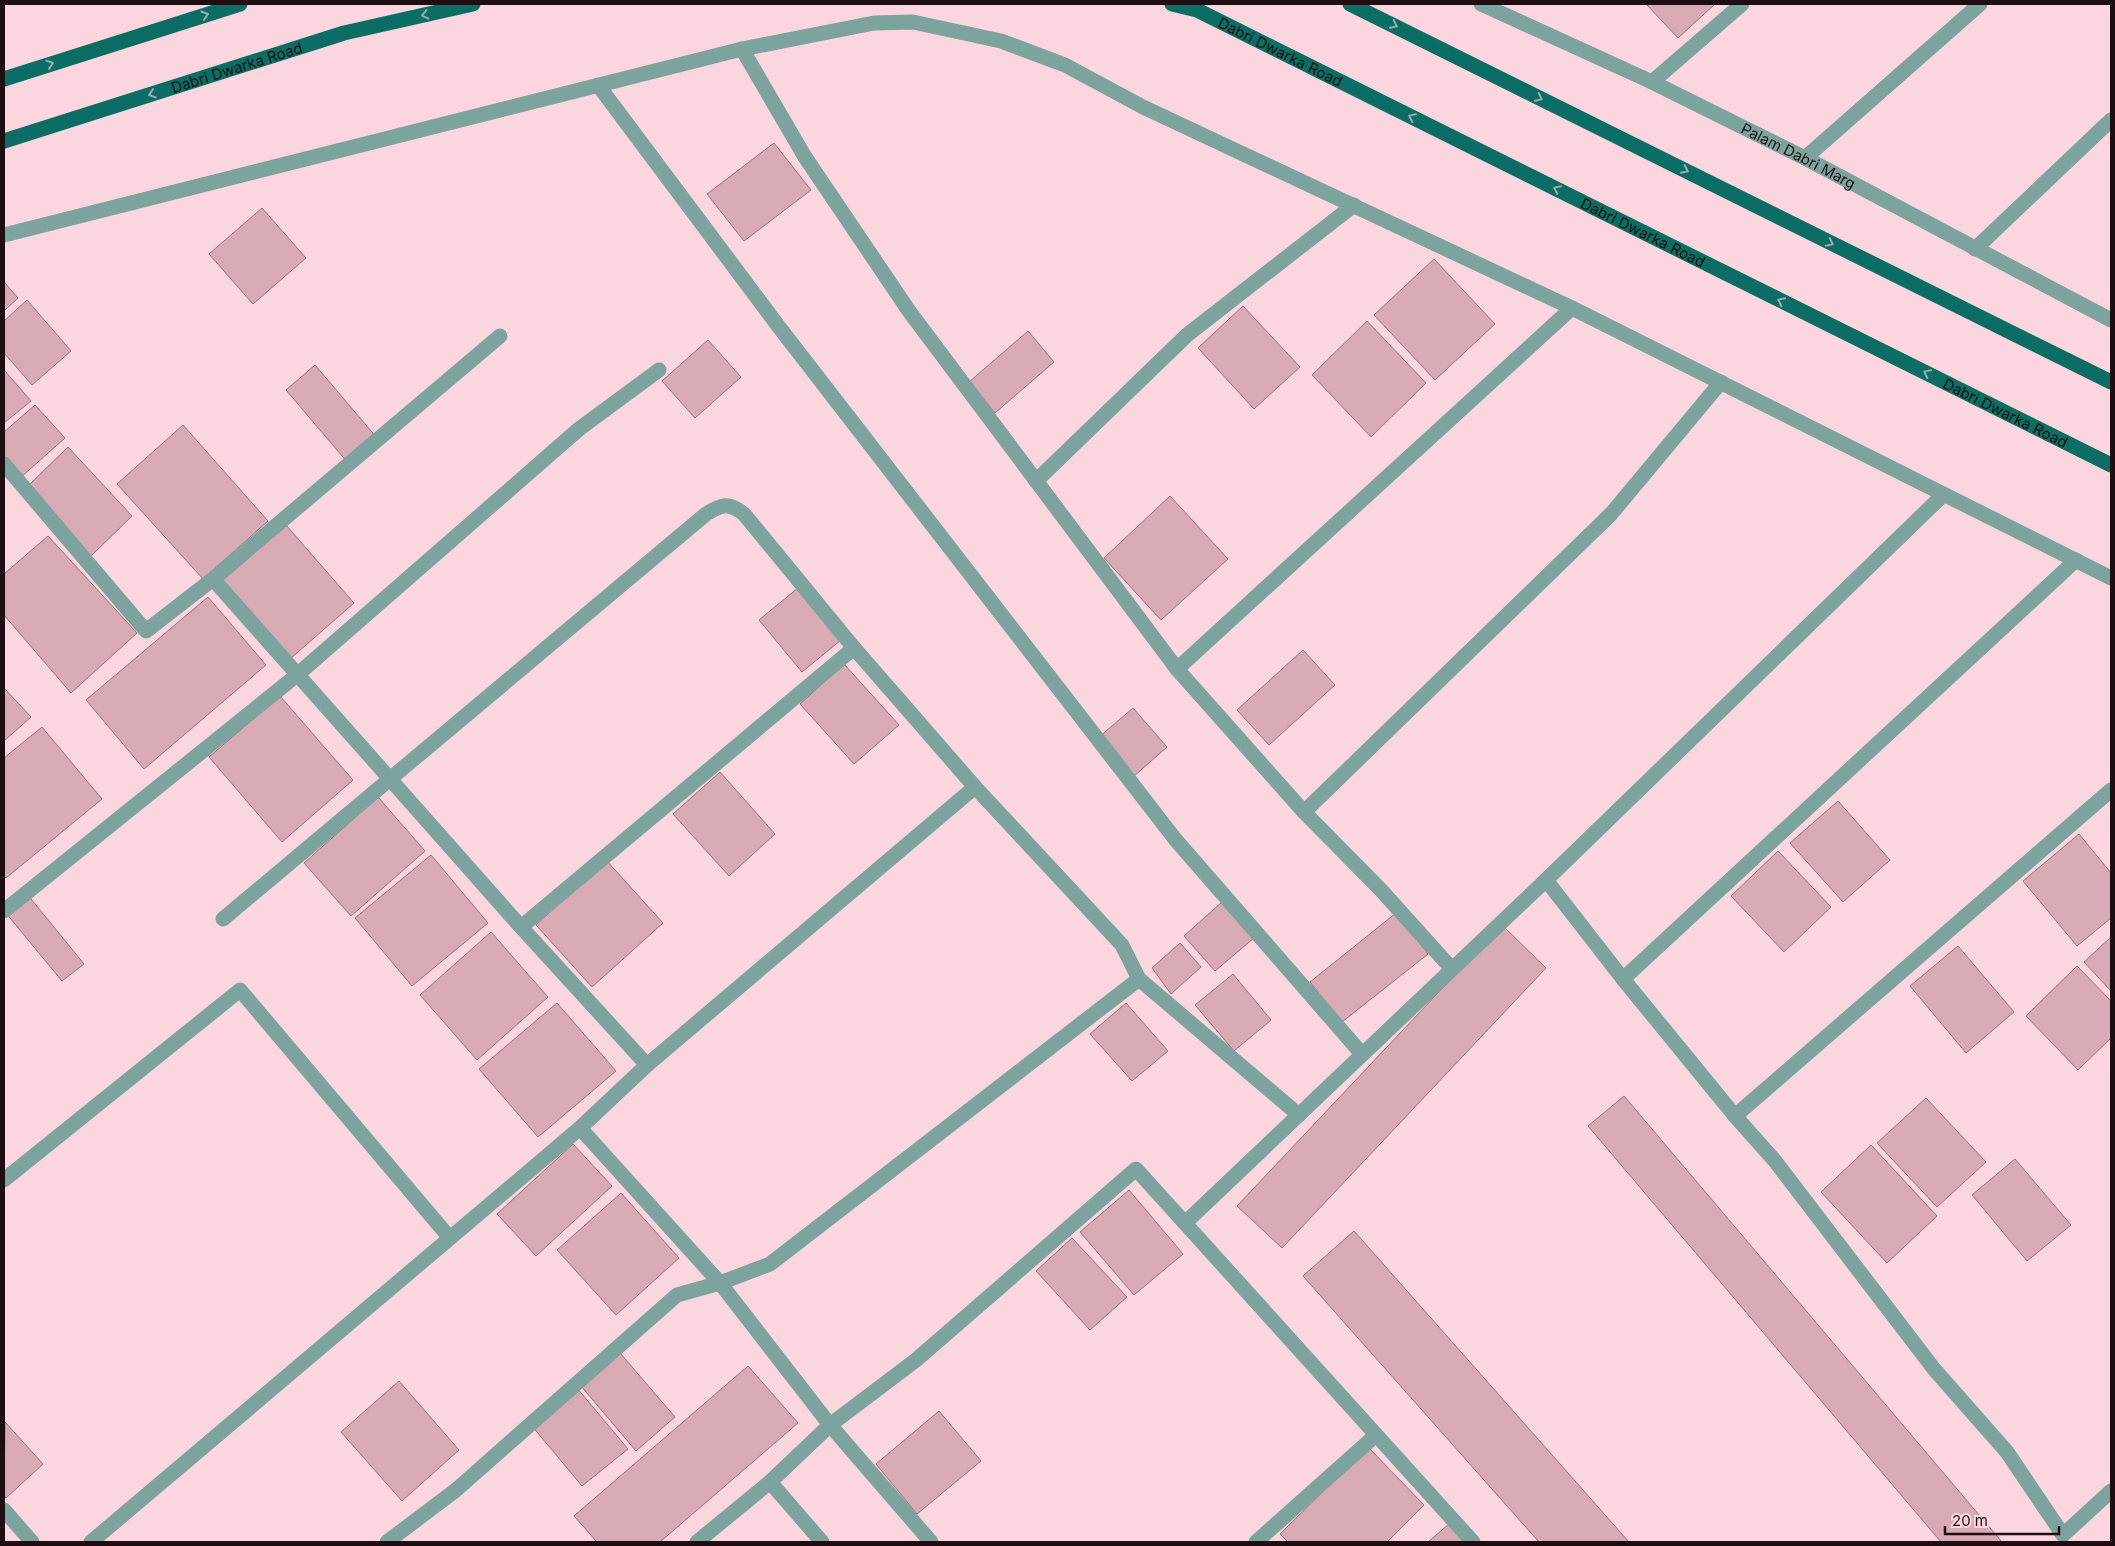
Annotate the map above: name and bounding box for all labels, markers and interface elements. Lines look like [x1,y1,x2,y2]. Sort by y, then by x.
one-way arrow [421,9,430,20]
one-way arrow [200,11,209,21]
street label: Dabri Dwarka Road [1215,13,1346,91]
one-way arrow [1389,19,1398,30]
street label: Dabri Dwarka Road [169,37,305,97]
one-way arrow [46,60,54,70]
one-way arrow [148,89,157,99]
one-way arrow [1534,92,1543,102]
one-way arrow [1408,113,1417,123]
street label: Palam Dabri Marg [1738,118,1859,193]
one-way arrow [1680,164,1689,174]
one-way arrow [1553,185,1562,196]
street label: Dabri Dwarka Road [1578,193,1709,271]
one-way arrow [1825,237,1834,247]
one-way arrow [1777,297,1786,307]
one-way arrow [1923,369,1932,379]
street label: Dabri Dwarka Road [1940,374,2071,452]
scale bar [1945,1504,2059,1536]
text: 20 m [1952,1511,1988,1530]

